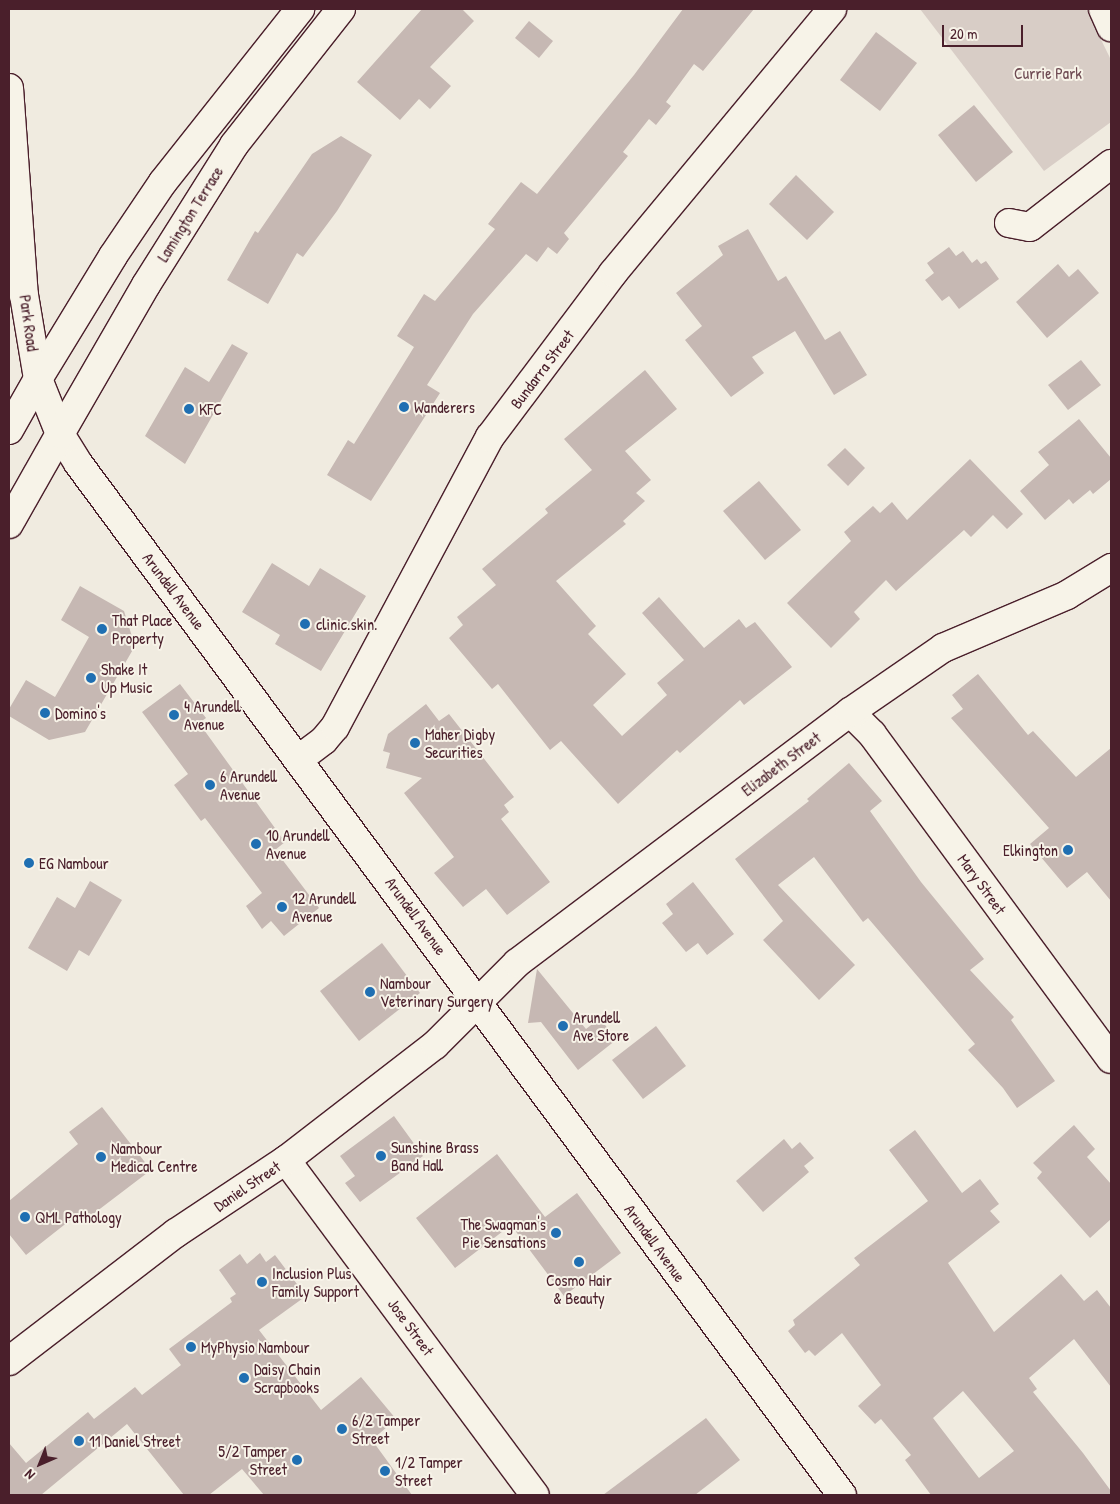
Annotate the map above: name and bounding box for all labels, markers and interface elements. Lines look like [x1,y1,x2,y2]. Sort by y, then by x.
scale bar [945,15,1026,47]
text: 20 m [950,23,977,44]
park label: Currie Park [1014,63,1082,83]
street label: Lamington Terrace [153,163,227,265]
street label: Park Road [16,294,42,352]
street label: Bundarra Street [506,326,578,412]
place label: Wanderers [414,397,475,417]
place label: KFC [199,399,222,419]
marker: Wanderers [398,401,410,413]
marker: KFC [183,403,195,415]
street label: Arundell Avenue [139,549,209,633]
place label: That Place Property [112,610,172,648]
place label: clinic.skin. [316,614,378,634]
marker: clinic.skin. [298,617,312,631]
marker: That Place Property [96,623,108,635]
place label: Shake It Up Music [101,659,152,697]
marker: Shake It Up Music [85,672,97,684]
place label: 4 Arundell Avenue [184,696,241,734]
place label: Domino's [55,703,106,723]
marker: Domino's [39,707,51,719]
marker: 4 Arundell Avenue [168,709,180,721]
place label: Maher Digby Securities [425,724,495,762]
street label: Elizabeth Street [738,728,824,800]
marker: Maher Digby Securities [409,737,421,749]
place label: 6 Arundell Avenue [220,766,277,804]
marker: 6 Arundell Avenue [204,779,216,791]
place label: 10 Arundell Avenue [266,825,330,863]
marker: 10 Arundell Avenue [250,838,262,850]
place label: Elkington [1003,840,1058,860]
marker: Elkington [1062,844,1074,856]
street label: Mary Street [954,850,1010,918]
place label: EG Nambour [39,853,109,873]
marker: EG Nambour [23,857,35,869]
street label: Arundell Avenue [381,873,451,959]
place label: 12 Arundell Avenue [292,888,356,926]
marker: 12 Arundell Avenue [276,901,288,913]
place label: Nambour Veterinary Surgery [380,973,493,1011]
marker: Nambour Veterinary Surgery [364,986,376,998]
place label: Arundell Ave Store [573,1007,629,1045]
marker: Arundell Ave Store [557,1020,569,1032]
place label: Sunshine Brass Band Hall [391,1137,479,1175]
place label: Nambour Medical Centre [111,1138,198,1176]
marker: Sunshine Brass Band Hall [375,1150,387,1162]
marker: Nambour Medical Centre [95,1151,107,1163]
street label: Daniel Street [210,1157,284,1215]
street label: Arundell Avenue [620,1200,690,1286]
place label: QML Pathology [35,1207,122,1227]
marker: QML Pathology [19,1211,31,1223]
place label: The Swagman's Pie Sensations [460,1214,546,1252]
marker: The Swagman's Pie Sensations [550,1227,562,1239]
marker: Cosmo Hair & Beauty [573,1256,585,1268]
place label: Inclusion Plus Family Support [272,1263,359,1301]
place label: Cosmo Hair & Beauty [546,1270,612,1308]
marker: Inclusion Plus Family Support [256,1276,268,1288]
street label: Jose Street [384,1295,438,1359]
place label: MyPhysio Nambour [201,1337,310,1357]
marker: MyPhysio Nambour [185,1341,197,1353]
place label: Daisy Chain Scrapbooks [254,1359,321,1397]
marker: Daisy Chain Scrapbooks [238,1372,250,1384]
place label: 6/2 Tamper Street [352,1410,420,1448]
marker: 6/2 Tamper Street [336,1423,348,1435]
place label: 11 Daniel Street [89,1431,181,1451]
marker: 11 Daniel Street [73,1435,85,1447]
north arrow [15,1439,65,1489]
place label: 5/2 Tamper Street [218,1441,287,1479]
place label: 1/2 Tamper Street [395,1452,463,1490]
marker: 5/2 Tamper Street [291,1454,303,1466]
marker: 1/2 Tamper Street [379,1465,391,1477]
text: N [20,1466,39,1485]

